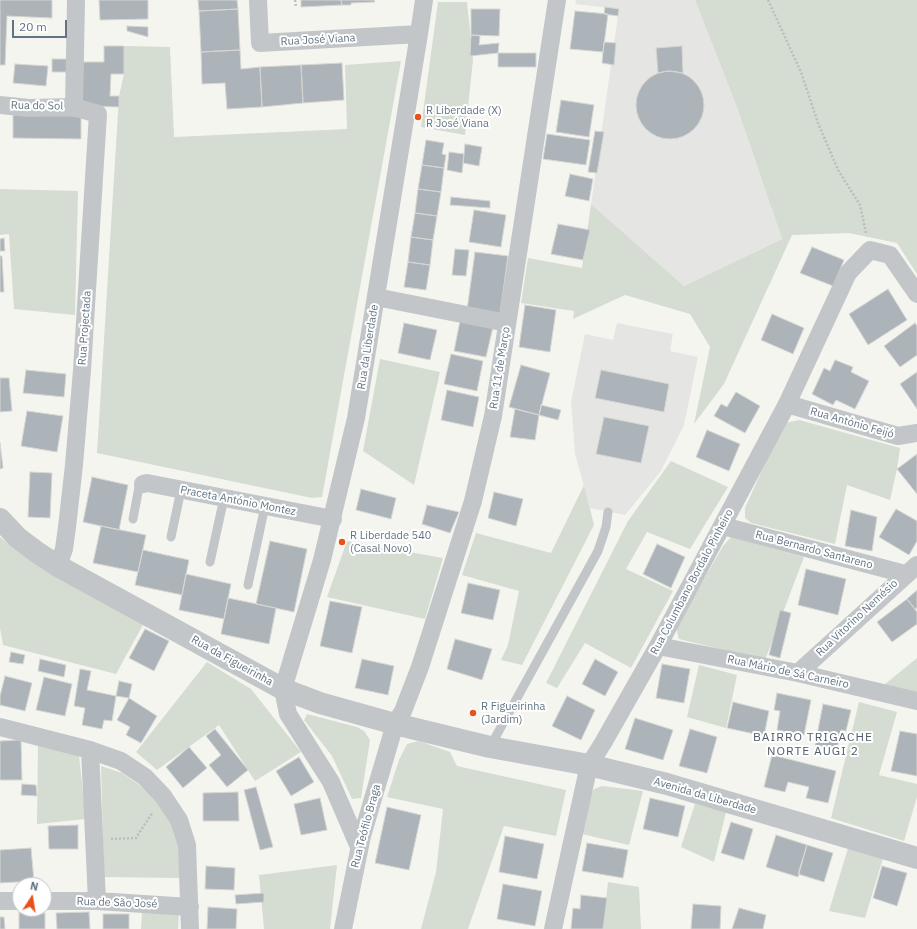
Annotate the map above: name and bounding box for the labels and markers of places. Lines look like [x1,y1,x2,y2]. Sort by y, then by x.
place label: R Liberdade (X) R José Viana [426,104,502,130]
marker: R Liberdade (X) R José Viana [413,112,423,122]
place label: R Liberdade 540 (Casal Novo) [350,529,431,555]
marker: R Liberdade 540 (Casal Novo) [337,537,347,547]
place label: R Figueirinha (Jardim) [481,700,545,726]
marker: R Figueirinha (Jardim) [468,708,478,718]

